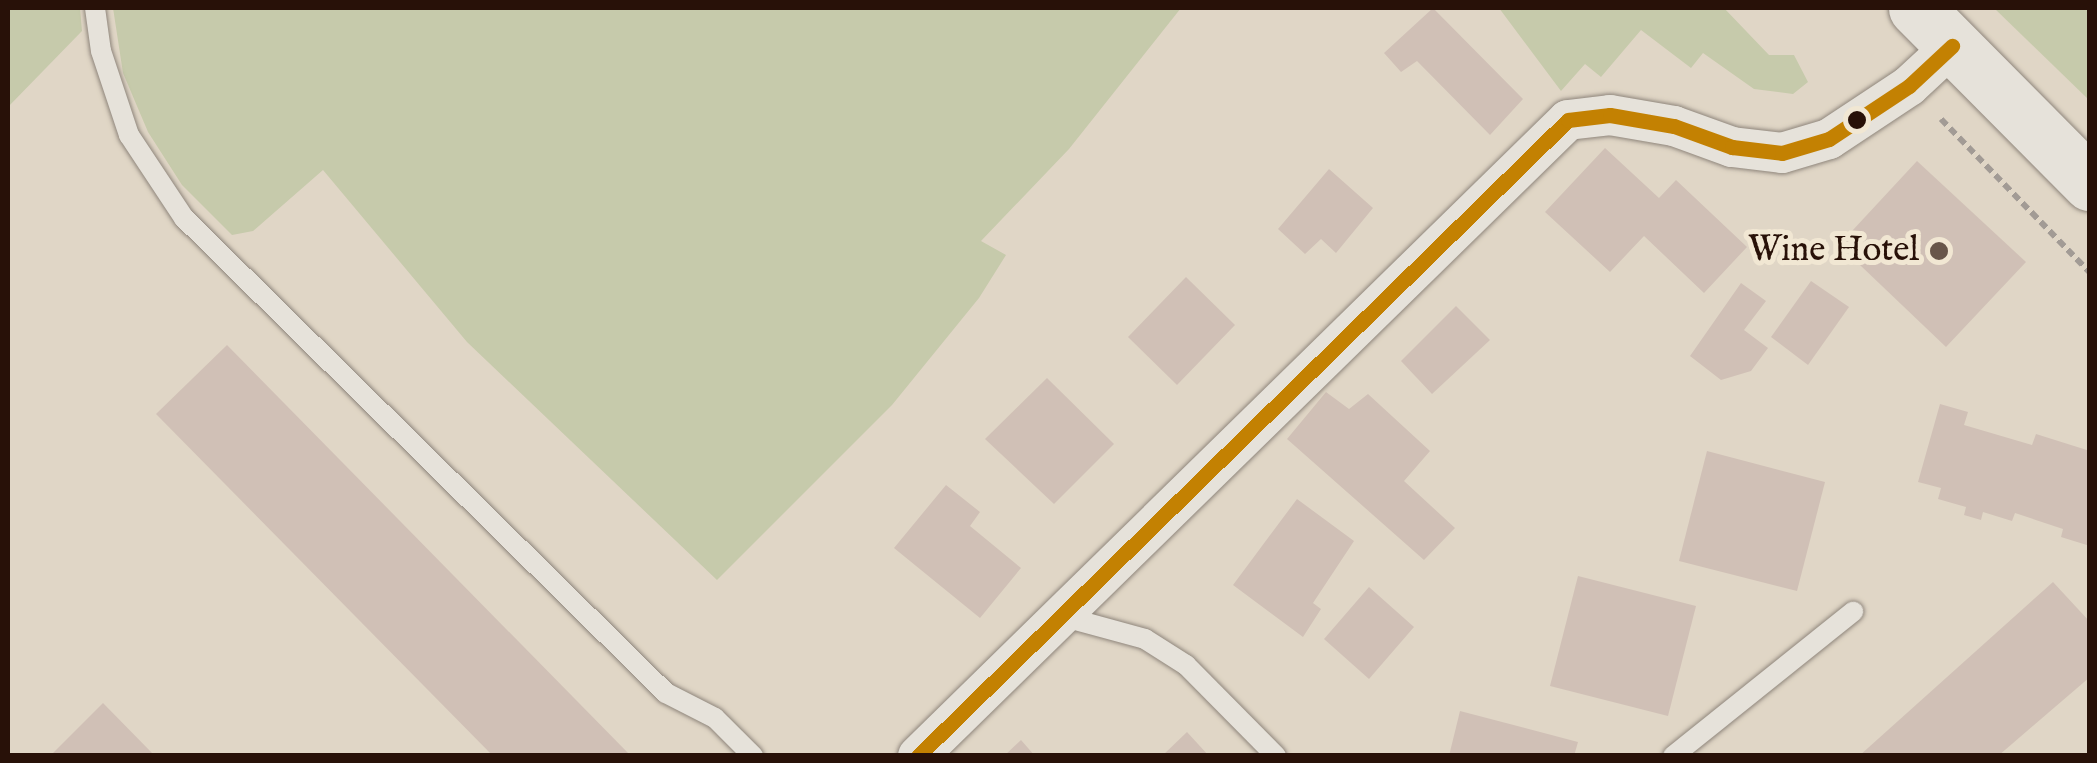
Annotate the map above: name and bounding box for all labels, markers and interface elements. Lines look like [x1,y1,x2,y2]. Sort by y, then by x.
unlabelled marker [1847,110,1867,130]
place label: Wine Hotel [1748,230,1919,272]
marker: Wine Hotel [1928,240,1950,262]

